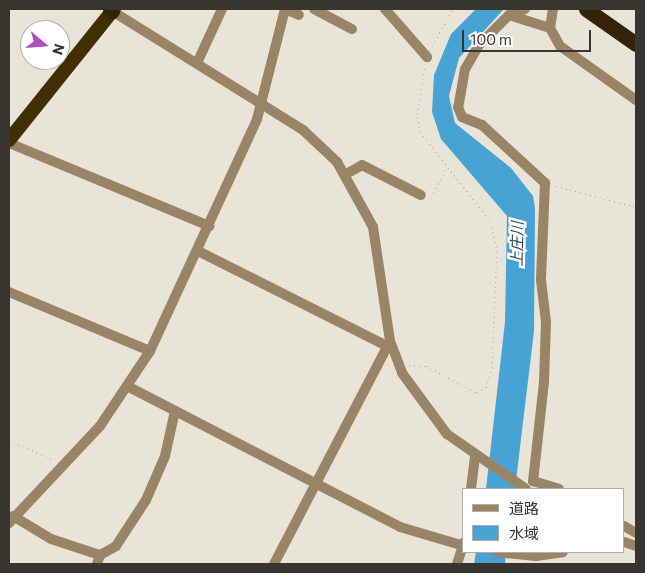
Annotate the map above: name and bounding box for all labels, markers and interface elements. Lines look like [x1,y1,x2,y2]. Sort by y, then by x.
north arrow [20,20,70,70]
scale bar [465,20,594,52]
text: 100 m [470,30,512,48]
text: N [49,42,68,57]
water label: 上庄川 [508,221,526,267]
legend [462,488,625,553]
text: 道路 [509,499,539,517]
text: 水域 [509,524,539,542]

